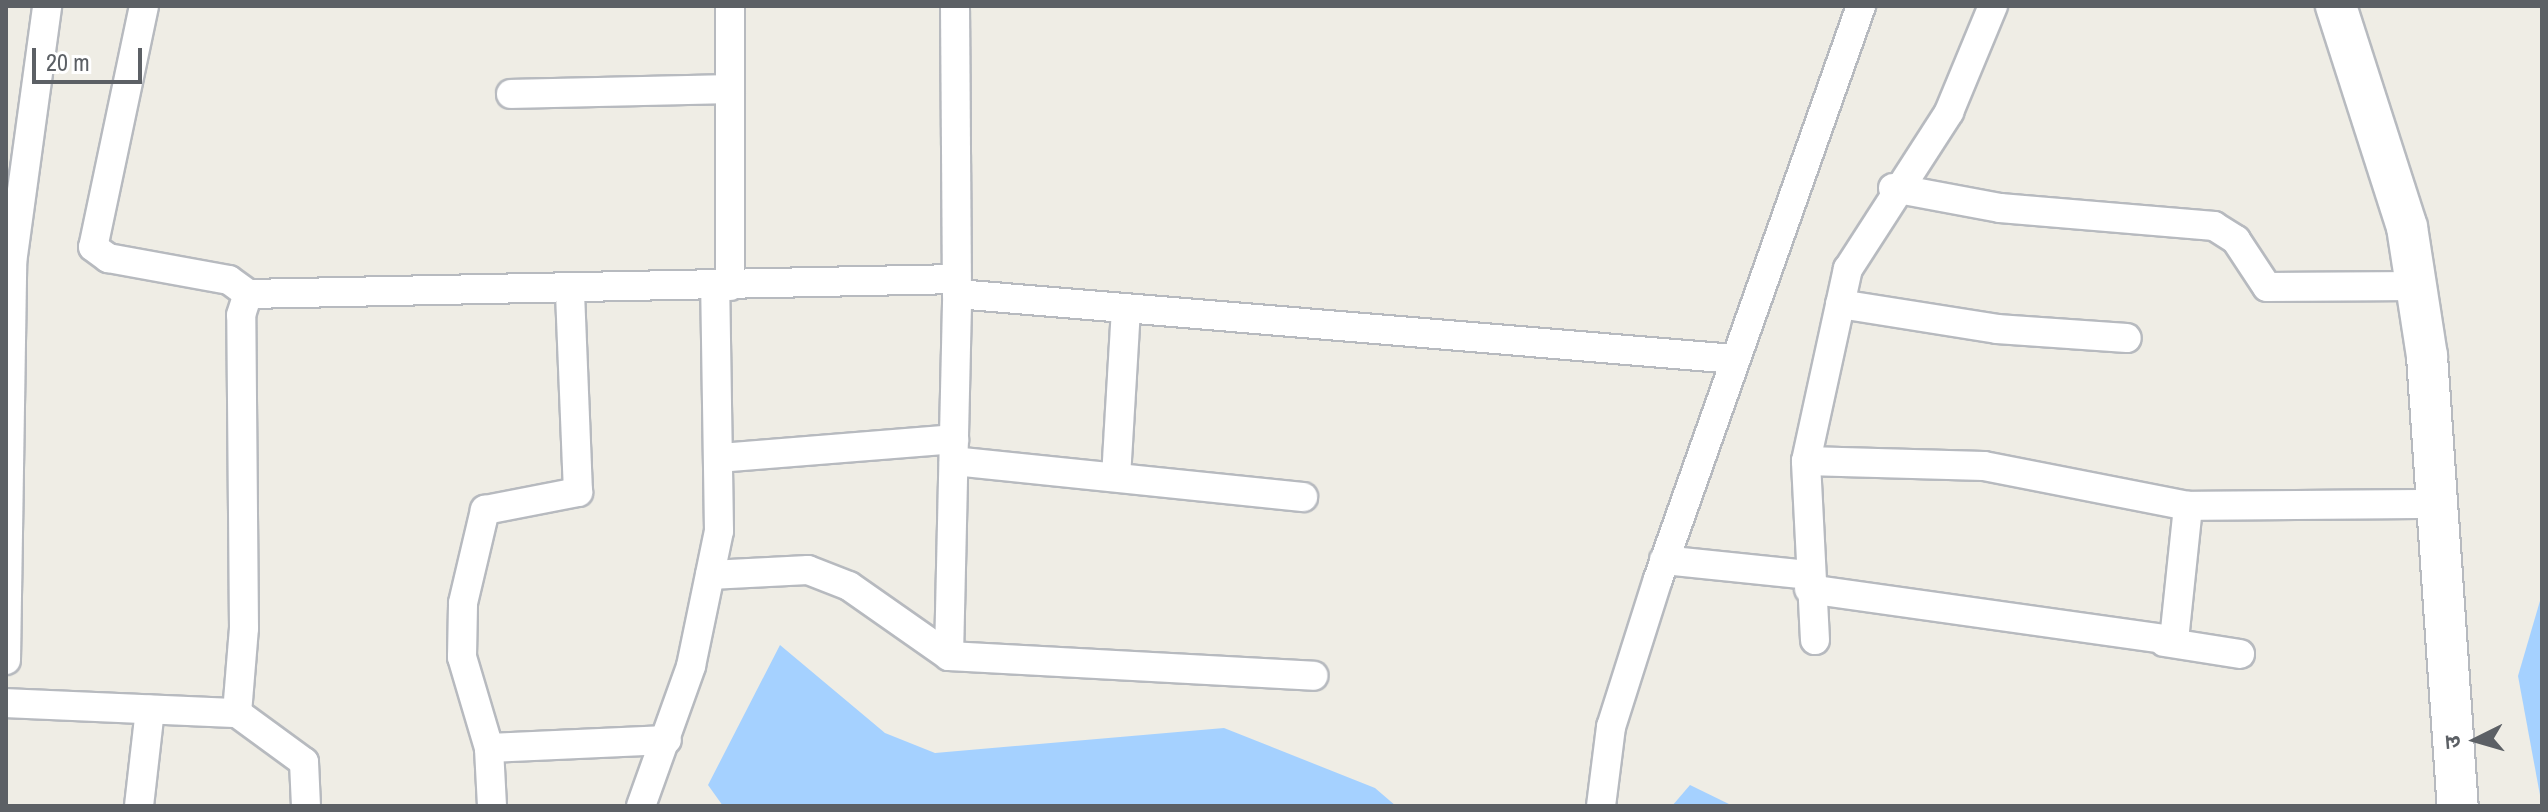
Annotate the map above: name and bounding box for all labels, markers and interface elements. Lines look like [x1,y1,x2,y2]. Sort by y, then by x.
scale bar [36,32,146,82]
text: 20 m [46,46,90,78]
north arrow [2436,700,2516,780]
text: उ [2437,734,2468,750]

